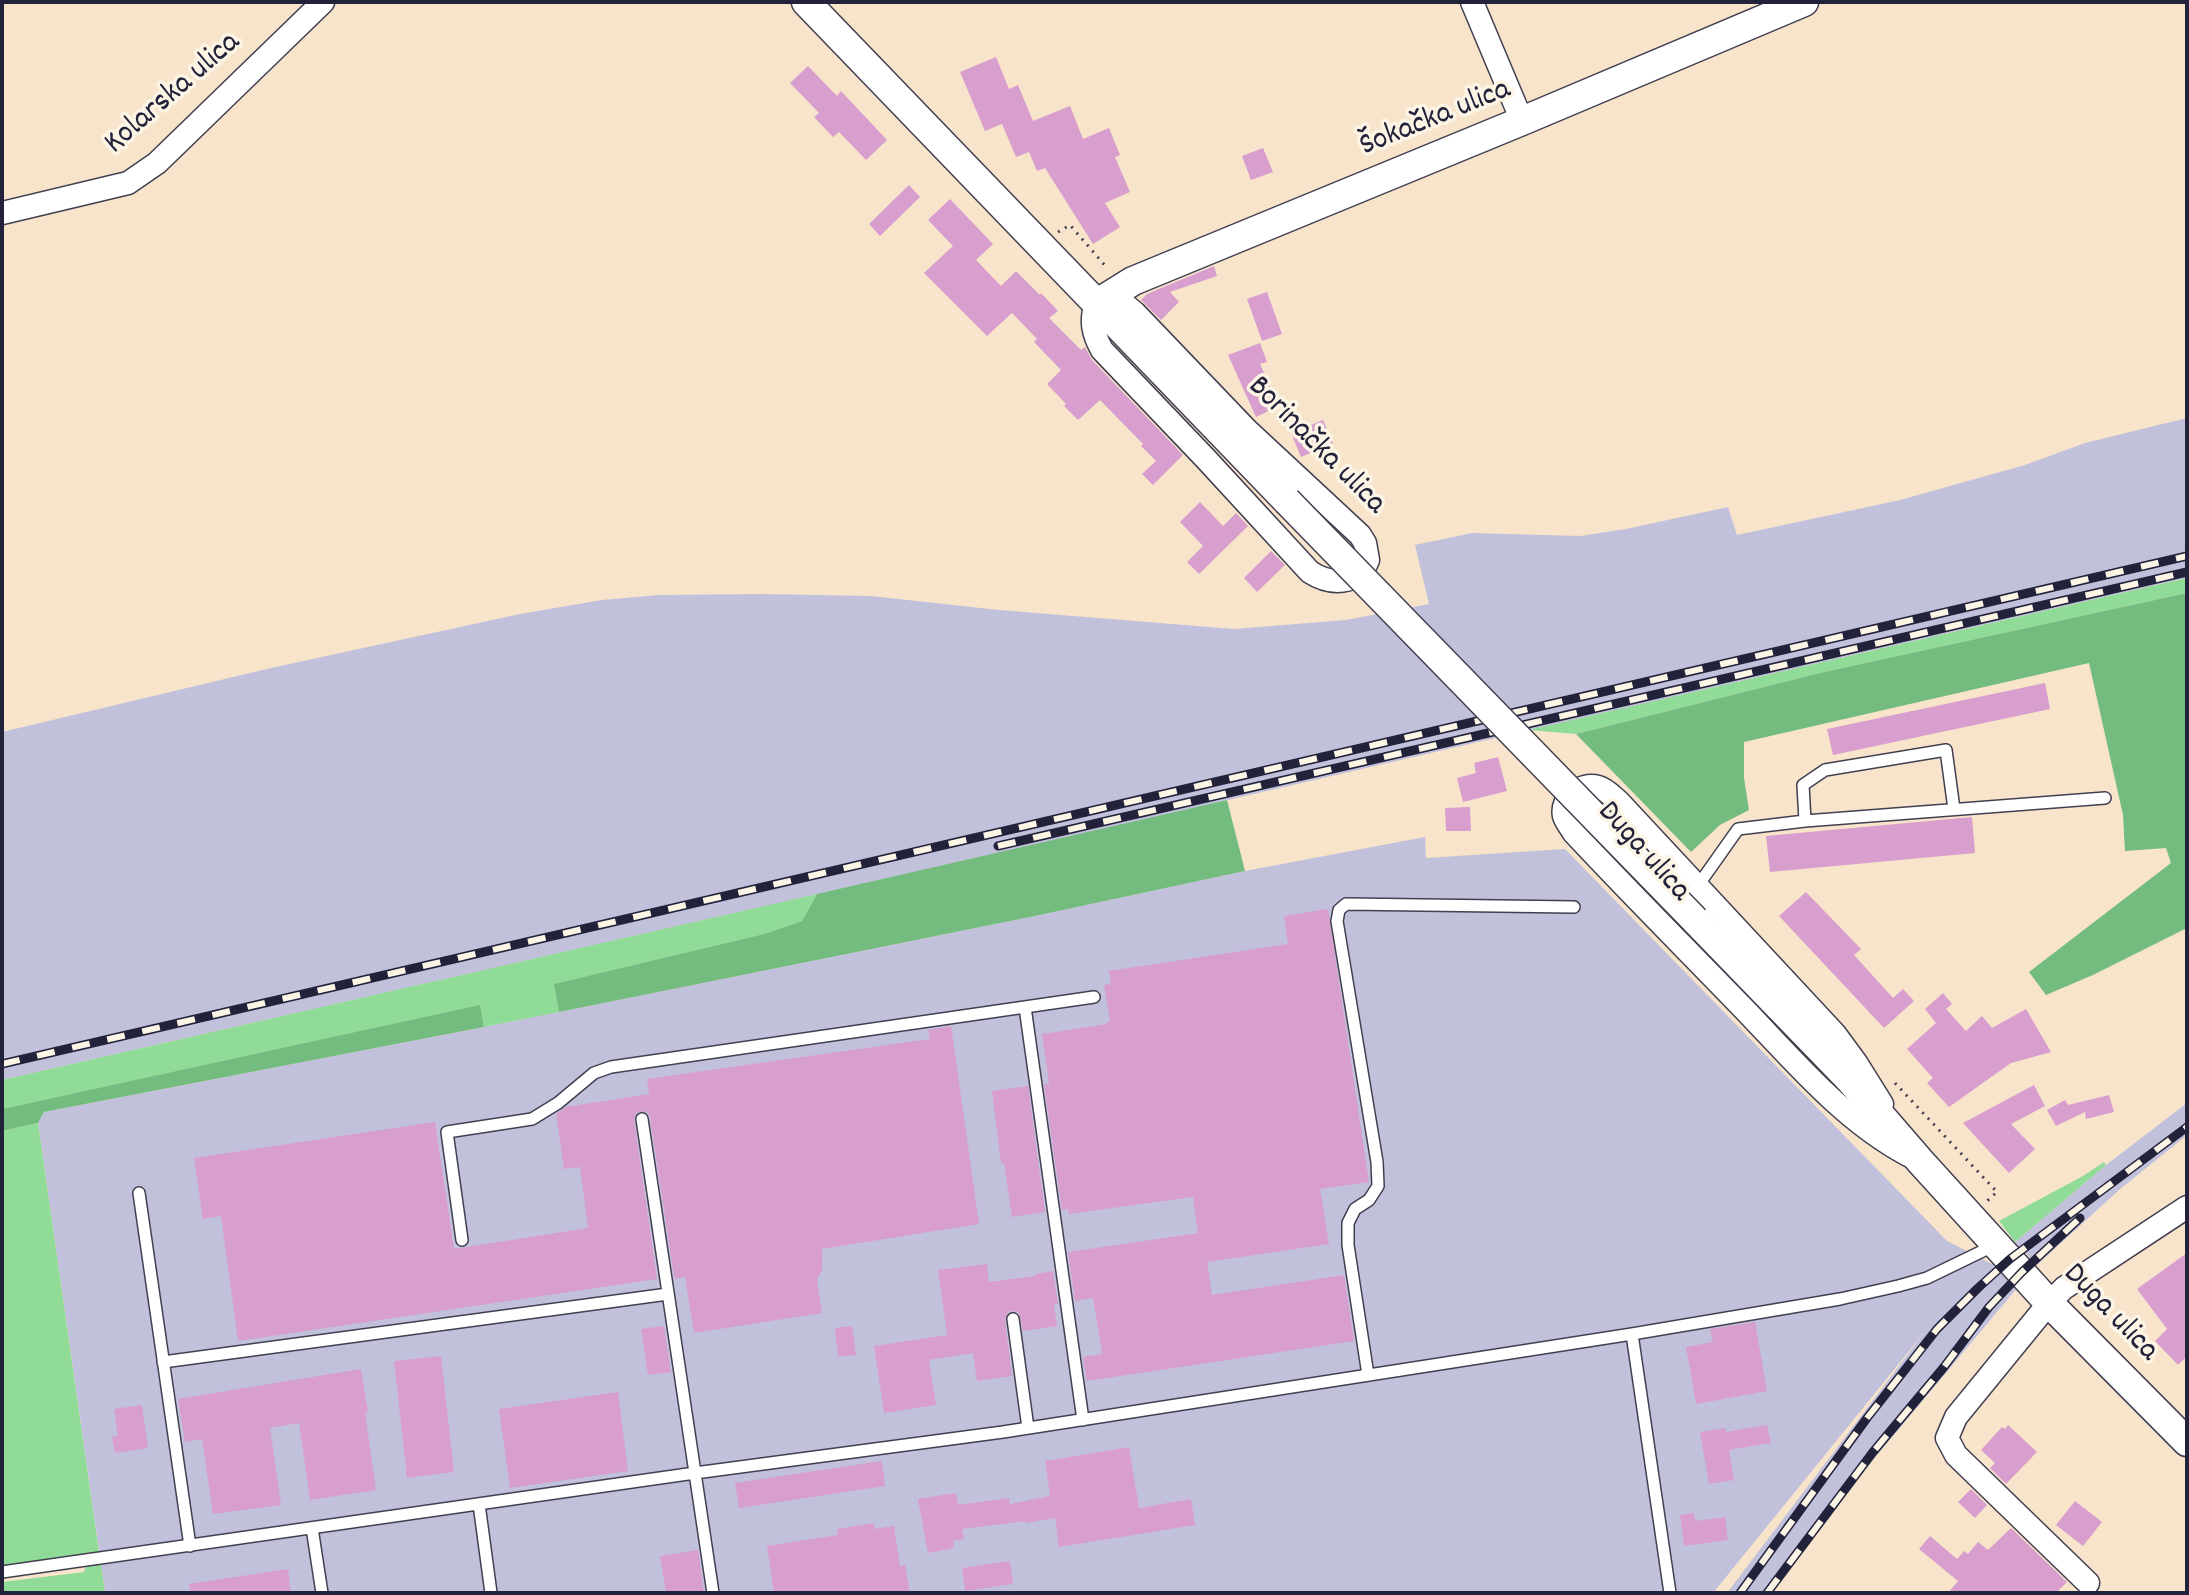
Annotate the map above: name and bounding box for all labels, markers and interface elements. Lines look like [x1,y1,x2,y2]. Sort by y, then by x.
street label: Kolarska ulica [98,26,250,164]
street label: Šokačka ulica [1355,72,1517,168]
street label: Borinačka ulica [1238,370,1392,524]
street label: Duga ulica [1587,795,1697,911]
street label: Duga ulica [2053,1257,2165,1371]

